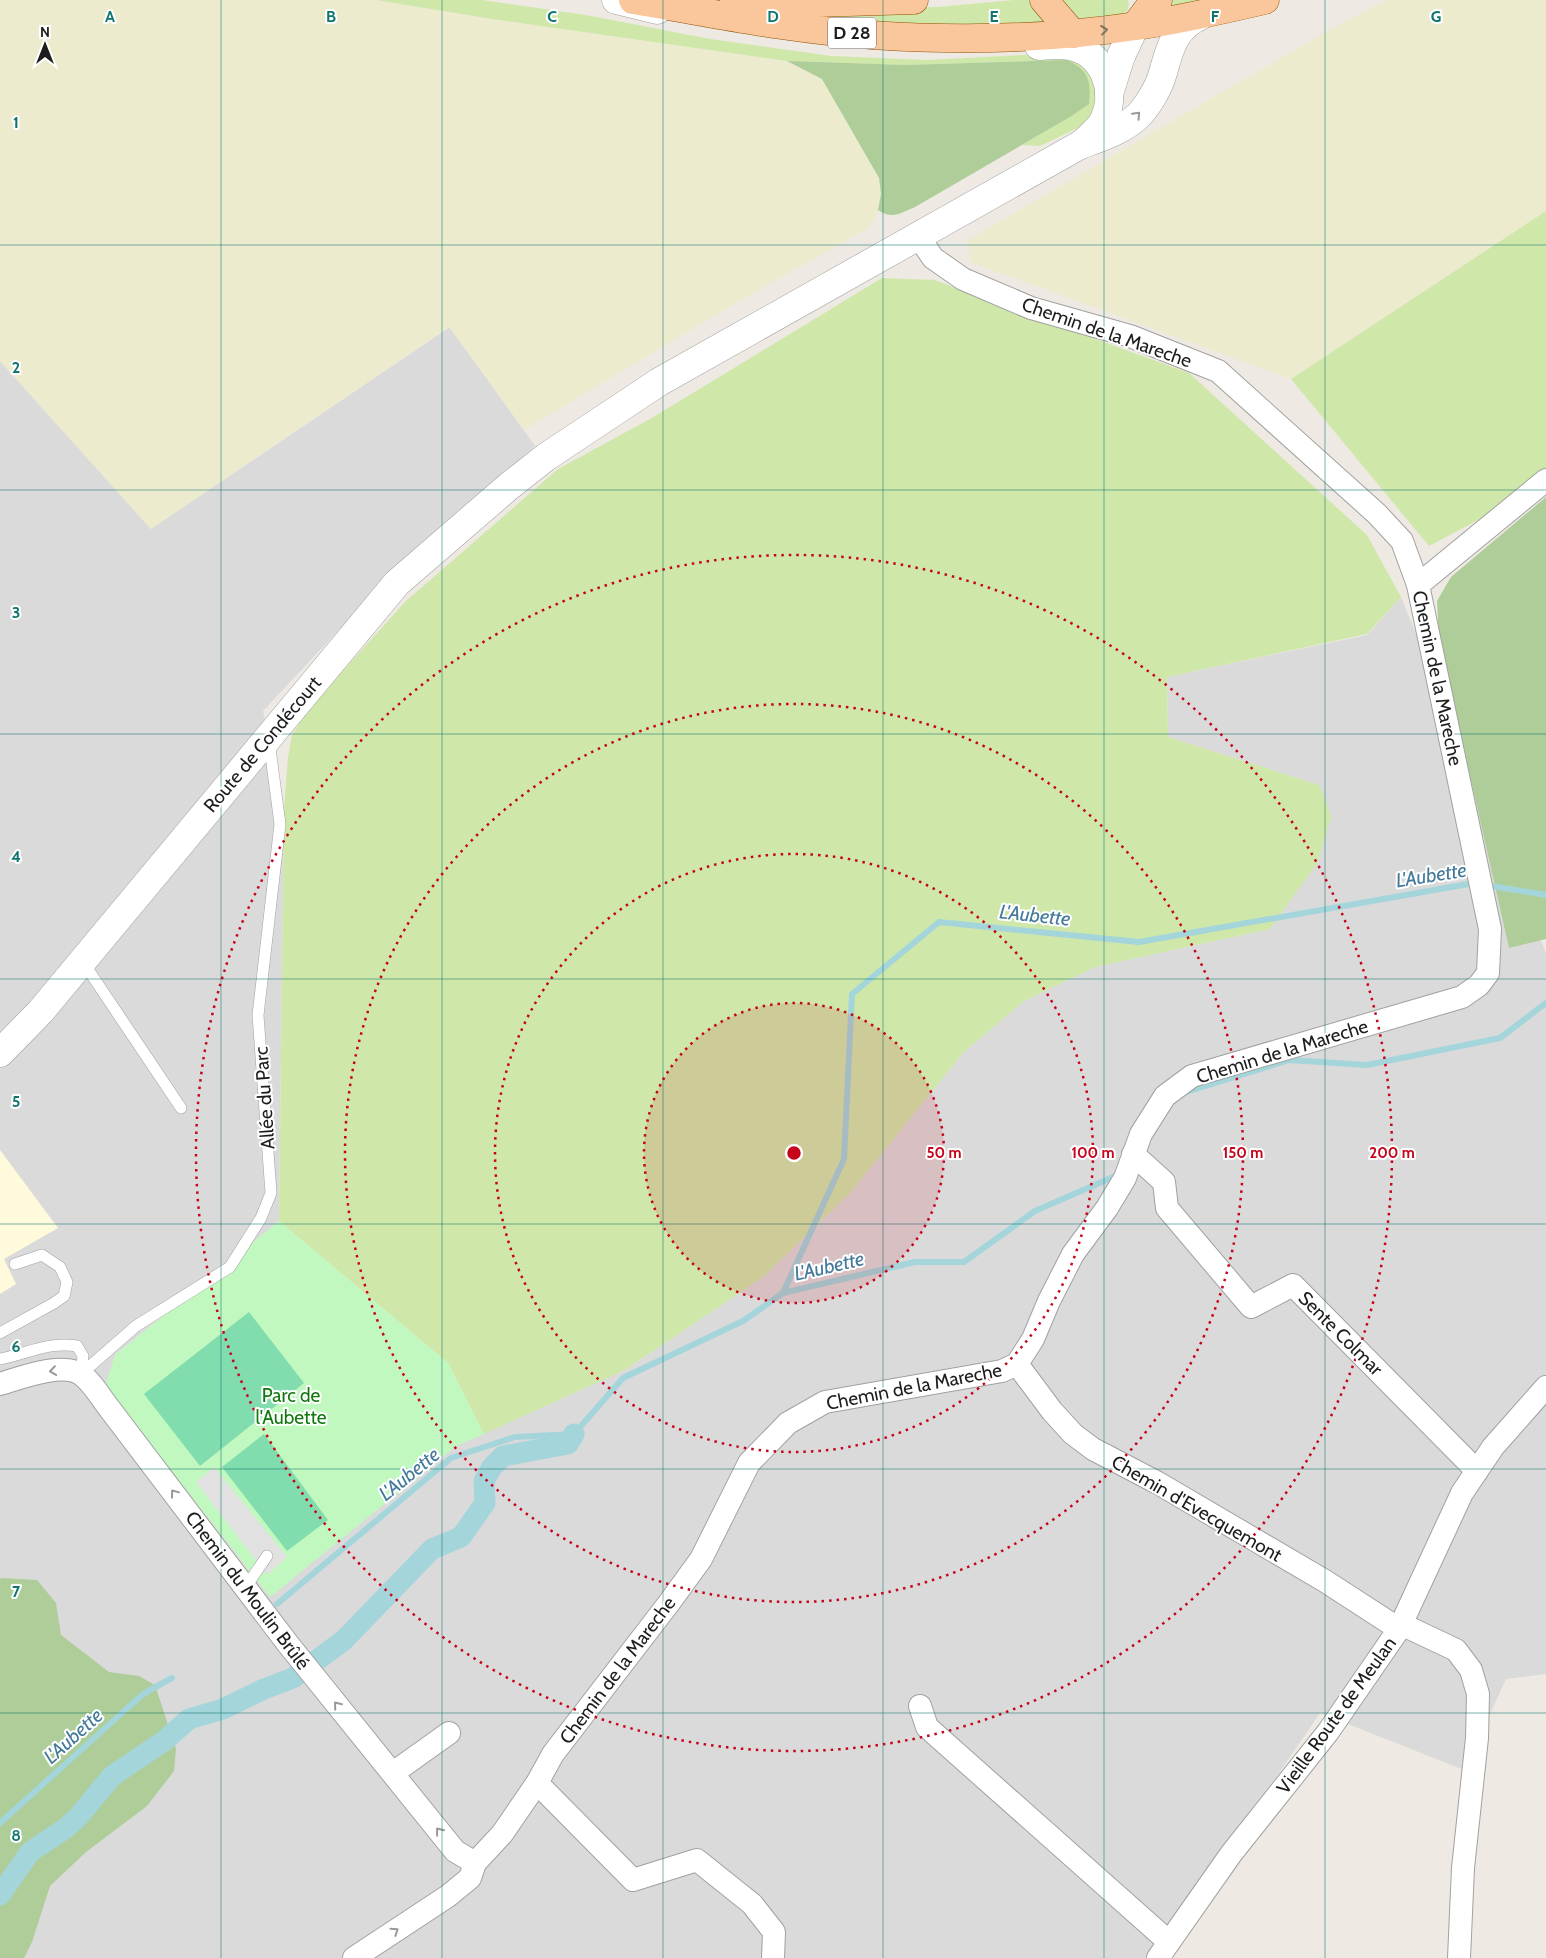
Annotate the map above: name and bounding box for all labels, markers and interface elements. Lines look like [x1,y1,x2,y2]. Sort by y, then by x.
text: A [105,7,115,26]
text: B [326,7,336,26]
text: C [547,7,557,26]
text: D [767,7,779,26]
text: E [989,7,999,26]
text: F [1211,7,1220,26]
text: G [1431,7,1441,26]
road number: D 28 [828,17,876,48]
north arrow [20,20,70,70]
text: N [40,23,50,41]
one-way arrow [1100,25,1108,36]
one-way arrow [1131,112,1140,121]
text: 1 [13,113,19,132]
street label: Chemin de la Mareche [1019,293,1195,372]
text: 2 [12,358,20,377]
street label: Chemin de la Mareche [1408,588,1467,768]
text: 3 [12,603,20,622]
street label: Route de Condécourt [199,671,326,817]
text: 4 [11,847,21,866]
water label: L'Aubette [1394,858,1468,892]
water label: L'Aubette [998,899,1072,931]
street label: Chemin de la Mareche [1194,1014,1371,1089]
street label: Allée du Parc [249,1045,280,1150]
text: 5 [12,1092,20,1111]
centre of rings [785,1144,803,1162]
text: 50 m [926,1144,962,1162]
text: 100 m [1071,1144,1115,1162]
text: 150 m [1223,1144,1263,1162]
text: 200 m [1369,1144,1415,1162]
water label: L'Aubette [792,1246,866,1286]
street label: Sente Colmar [1294,1286,1388,1380]
text: 6 [12,1337,21,1356]
street label: Chemin de la Mareche [824,1358,1004,1415]
one-way arrow [49,1365,57,1375]
park label: Parc de l'Aubette [256,1384,327,1429]
water label: L'Aubette [374,1442,444,1506]
street label: Chemin d'Evecquemont [1107,1450,1287,1567]
one-way arrow [171,1489,180,1499]
street label: Chemin du Moulin Brûlé [181,1507,315,1674]
text: 7 [12,1582,21,1601]
street label: Chemin de la Mareche [555,1592,680,1748]
street label: Vieille Route de Meulan [1272,1632,1401,1798]
one-way arrow [335,1702,343,1711]
water label: L'Aubette [39,1703,107,1769]
text: 8 [11,1826,21,1845]
one-way arrow [436,1828,445,1837]
one-way arrow [389,1928,399,1937]

